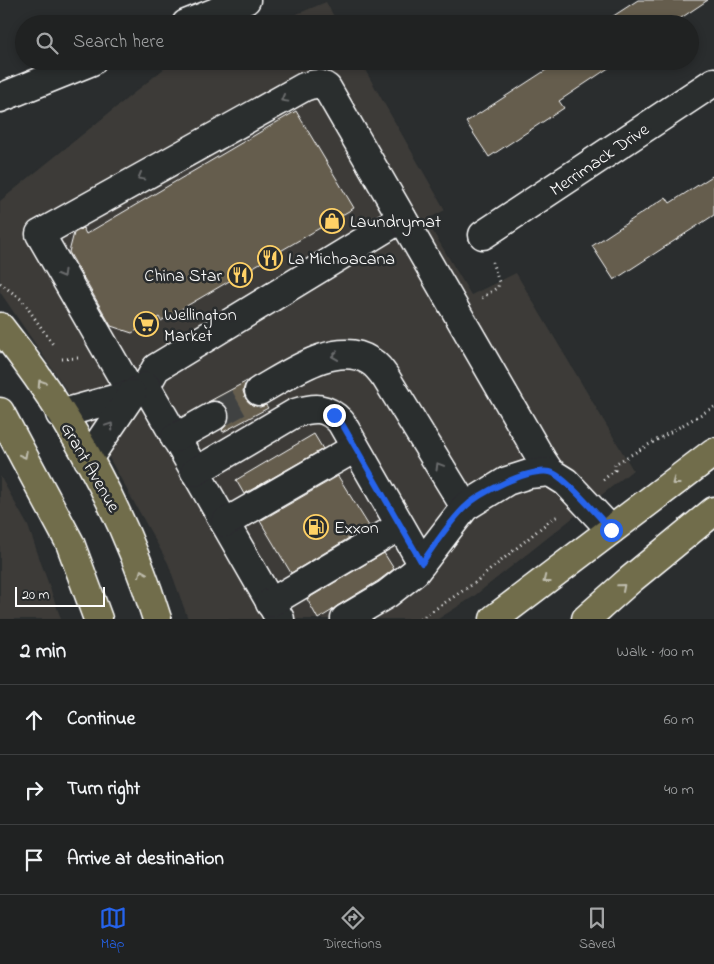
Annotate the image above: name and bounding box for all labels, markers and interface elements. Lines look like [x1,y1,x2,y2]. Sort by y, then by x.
search box [15,15,699,70]
icon: search [33,29,61,57]
text: Search here [73,29,164,56]
one-way arrow [280,92,289,102]
street label: Merrimack Drive [545,117,656,204]
one-way arrow [138,171,147,181]
shop icon: Laundrymat [319,208,345,234]
place label: Laundrymat [350,210,441,236]
restaurant icon: La Michoacana [257,245,283,271]
place label: La Michoacana [288,247,395,273]
restaurant icon: China Star [227,262,253,288]
place label: China Star [144,264,222,290]
one-way arrow [56,268,66,277]
place label: Wellington Market [164,303,237,350]
supermarket icon: Wellington Market [133,311,159,337]
one-way arrow [331,350,339,361]
one-way arrow [38,380,48,389]
route end [323,404,346,427]
street label: Grant Avenue [53,418,126,519]
one-way arrow [103,423,113,432]
one-way arrow [18,449,28,458]
one-way arrow [436,462,446,471]
one-way arrow [672,476,681,484]
fuel station icon: Exxon [303,514,329,540]
place label: Exxon [334,516,379,542]
route start [600,519,623,542]
one-way arrow [137,569,148,578]
one-way arrow [543,575,552,583]
scale bar [15,584,105,607]
one-way arrow [617,584,626,593]
text: 20 m [22,585,49,606]
text: 2 min [20,637,66,667]
text: Walk · 100 m [617,640,694,664]
icon: ahead [20,706,48,734]
text: Continue [67,706,135,733]
text: 60 m [664,708,694,732]
icon: right [20,776,48,804]
text: Turn right [67,776,140,803]
text: 40 m [664,778,694,802]
icon: arrive [20,846,48,874]
text: Arrive at destination [67,846,224,873]
tab: Map [99,904,127,955]
tab: Directions [324,904,382,955]
tab: Saved [579,904,615,955]

